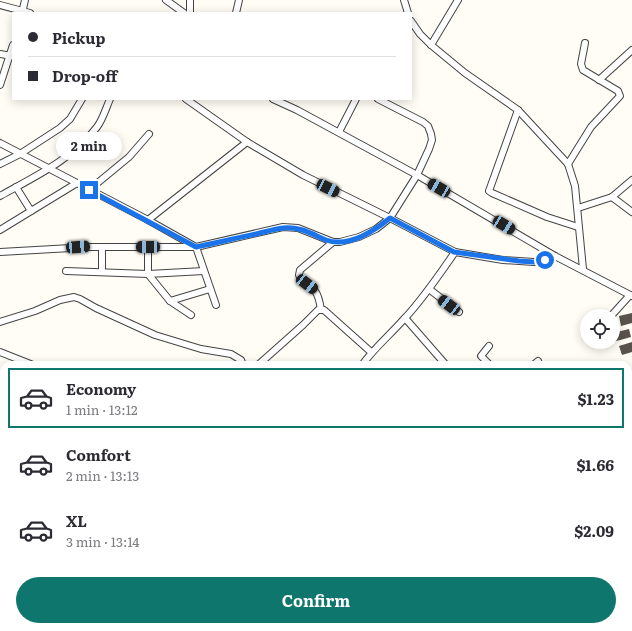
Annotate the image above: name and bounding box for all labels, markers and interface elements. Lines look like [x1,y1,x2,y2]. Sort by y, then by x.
text: Pickup [52,26,105,49]
text: Drop-off [52,64,117,87]
callout: 2 min [56,132,122,160]
text: 2 min [71,136,107,155]
car [315,177,341,199]
car [426,177,452,199]
route end [80,181,98,199]
car [491,214,517,236]
car [66,240,90,254]
car [136,241,160,253]
route start [536,251,554,269]
car [294,272,320,296]
car [436,293,462,317]
map controls [580,309,620,349]
button: locate [580,309,620,349]
text: Economy [66,377,136,400]
icon: car [18,380,54,416]
text: $1.23 [578,387,614,410]
text: 1 min · 13:12 [66,400,138,419]
text: Comfort [66,443,131,466]
icon: car [18,446,54,482]
text: $1.66 [576,453,614,476]
text: 2 min · 13:13 [66,466,139,485]
text: XL [66,509,87,532]
icon: car [18,512,54,548]
text: $2.09 [574,519,614,542]
text: 3 min · 13:14 [66,532,139,551]
button: Confirm [16,577,616,623]

